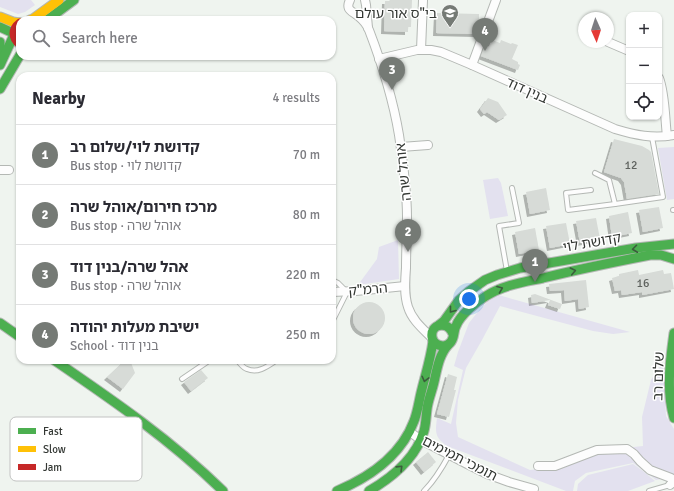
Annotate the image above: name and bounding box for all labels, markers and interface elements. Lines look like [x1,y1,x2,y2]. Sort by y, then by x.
school or university icon: בי"ס אור עולם [440,3,460,28]
place label: בי"ס אור עולם [355,5,437,22]
north arrow [578,12,614,48]
map controls [626,12,662,120]
button: + [626,12,662,48]
search box [16,16,336,60]
pin: 4 [472,18,498,51]
icon: search [30,27,52,49]
text: Search here [62,29,138,47]
button: − [626,48,662,84]
pin: 3 [379,57,405,90]
street label: בנין דוד [503,74,551,107]
button: locate [626,84,662,120]
text: Nearby [32,88,85,109]
text: 4 results [272,90,320,106]
text: קדושת לוי/שלום רב [70,138,200,156]
street label: אוהל שרה [392,142,415,202]
text: 1 [41,147,49,163]
text: 70 m [293,147,320,163]
text: Bus stop · קדושת לוי [70,158,182,174]
house number: 12 [625,158,637,173]
text: מרכז חירום/אוהל שרה [70,198,217,216]
text: 2 [41,207,49,223]
text: 80 m [293,207,320,223]
text: Bus stop · אוהל שרה [70,218,181,234]
pin: 2 [395,219,421,252]
street label: קדושת לוי [561,229,623,256]
one-way arrow [632,244,638,253]
pin: 1 [522,249,548,282]
text: אהל שרה/בנין דוד [70,258,189,276]
text: 3 [41,267,49,283]
text: 220 m [286,267,320,283]
one-way arrow [569,268,576,276]
house number: 16 [637,276,649,291]
text: Bus stop · אוהל שרה [70,278,181,294]
street label: הרמ"ק [348,279,388,300]
one-way arrow [496,286,503,294]
your location [459,289,479,309]
one-way arrow [449,305,456,312]
text: ישיבת מעלות יהודה [70,318,199,336]
text: 4 [41,327,49,343]
text: 250 m [286,327,320,343]
text: School · בנין דוד [70,338,159,354]
street label: שלום רב [649,351,668,401]
one-way arrow [421,376,429,382]
legend [10,417,142,481]
text: Fast [43,425,63,438]
street label: תומכי תמימים [419,432,500,485]
text: Slow [43,443,66,456]
text: Jam [43,461,62,474]
one-way arrow [395,465,403,472]

